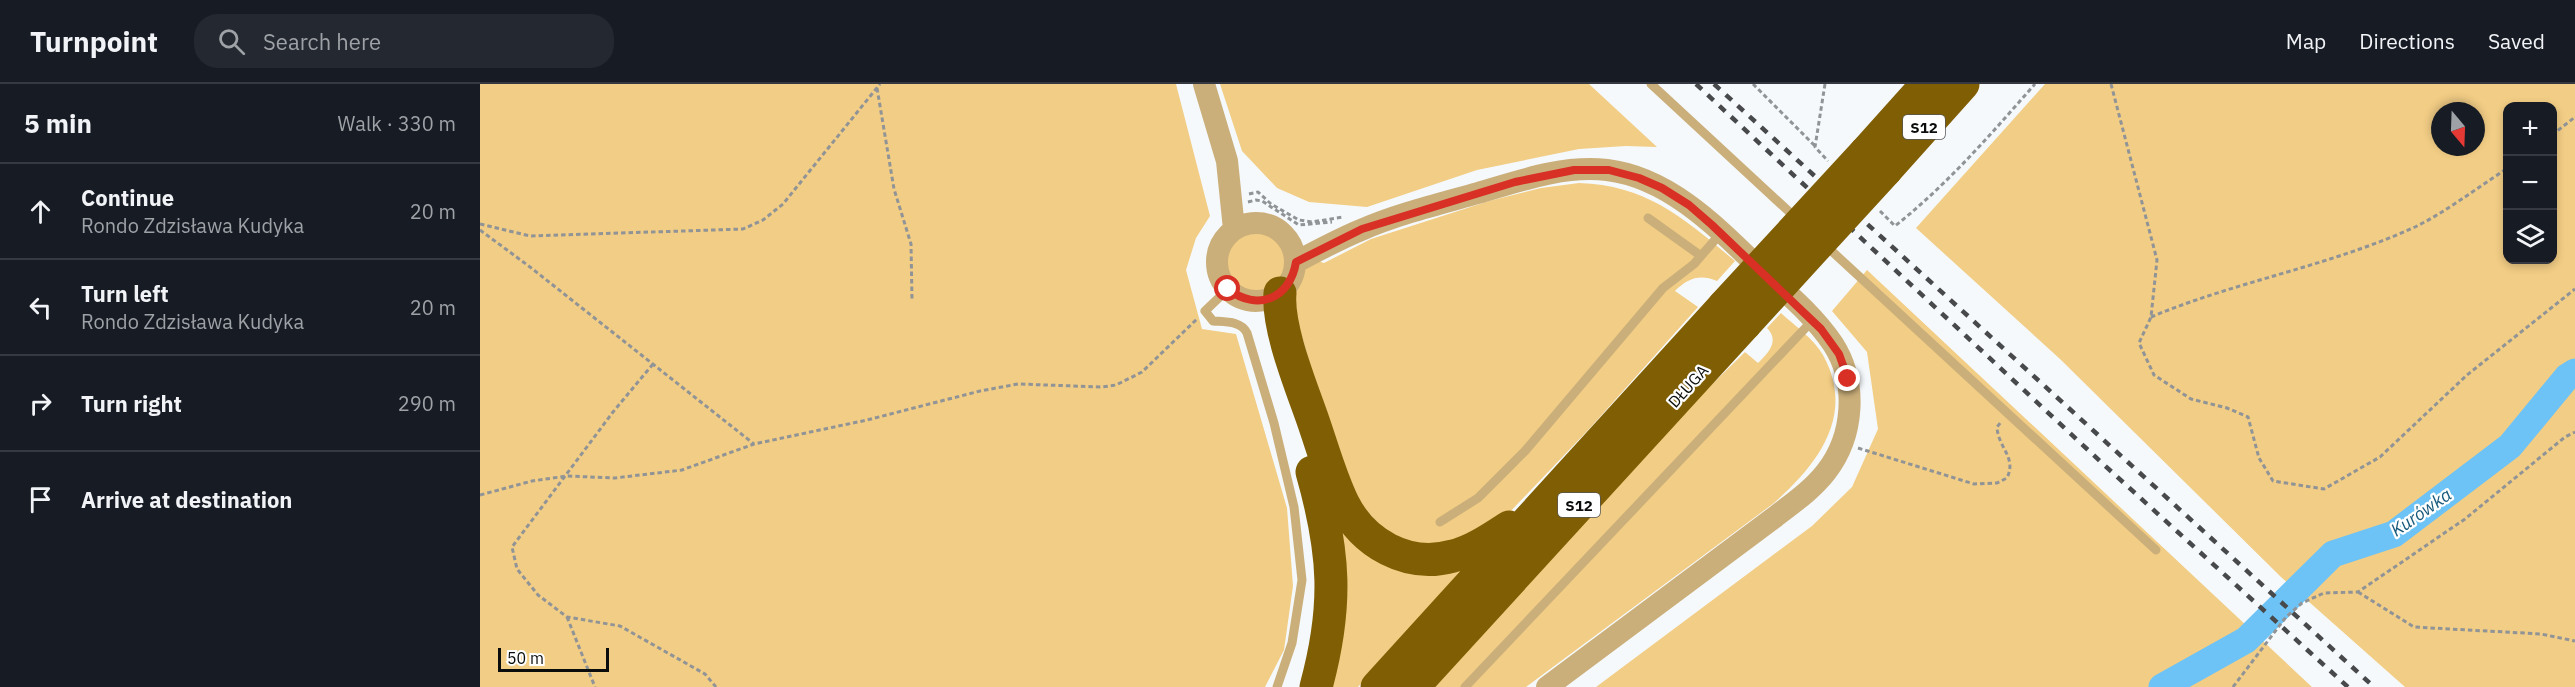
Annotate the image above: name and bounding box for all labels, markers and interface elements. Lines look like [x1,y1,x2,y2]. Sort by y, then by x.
search box [194,14,614,68]
text: Turnpoint [30,23,158,60]
icon: search [215,25,248,58]
text: Search here [263,27,381,56]
text: Map [2286,27,2326,55]
text: Directions [2359,27,2455,55]
text: Saved [2488,27,2545,55]
north arrow [2431,102,2485,156]
map controls [2503,102,2557,264]
button: + [2503,102,2557,156]
text: 5 min [24,106,92,140]
text: Walk · 330 m [338,110,456,137]
road number: S12 [1903,115,1945,139]
button: − [2503,156,2557,210]
text: Continue [81,183,174,212]
icon: ahead [24,195,57,228]
text: 20 m [410,198,456,225]
button: layers [2503,210,2557,264]
text: Rondo Zdzisława Kudyka [81,212,304,239]
route start [1214,275,1240,301]
text: Turn left [81,279,169,308]
icon: left [24,291,57,324]
text: 20 m [410,294,456,321]
text: Rondo Zdzisława Kudyka [81,308,304,335]
street label: DŁUGA [1664,360,1712,412]
route end [1834,365,1860,391]
icon: right [24,387,57,420]
text: Turn right [81,389,182,418]
text: 290 m [398,390,456,417]
icon: arrive [24,483,57,516]
water label: Kurówka [2386,483,2456,541]
text: Arrive at destination [81,485,292,514]
road number: S12 [1558,493,1600,517]
scale bar [498,645,609,672]
text: 50 m [507,648,544,668]

